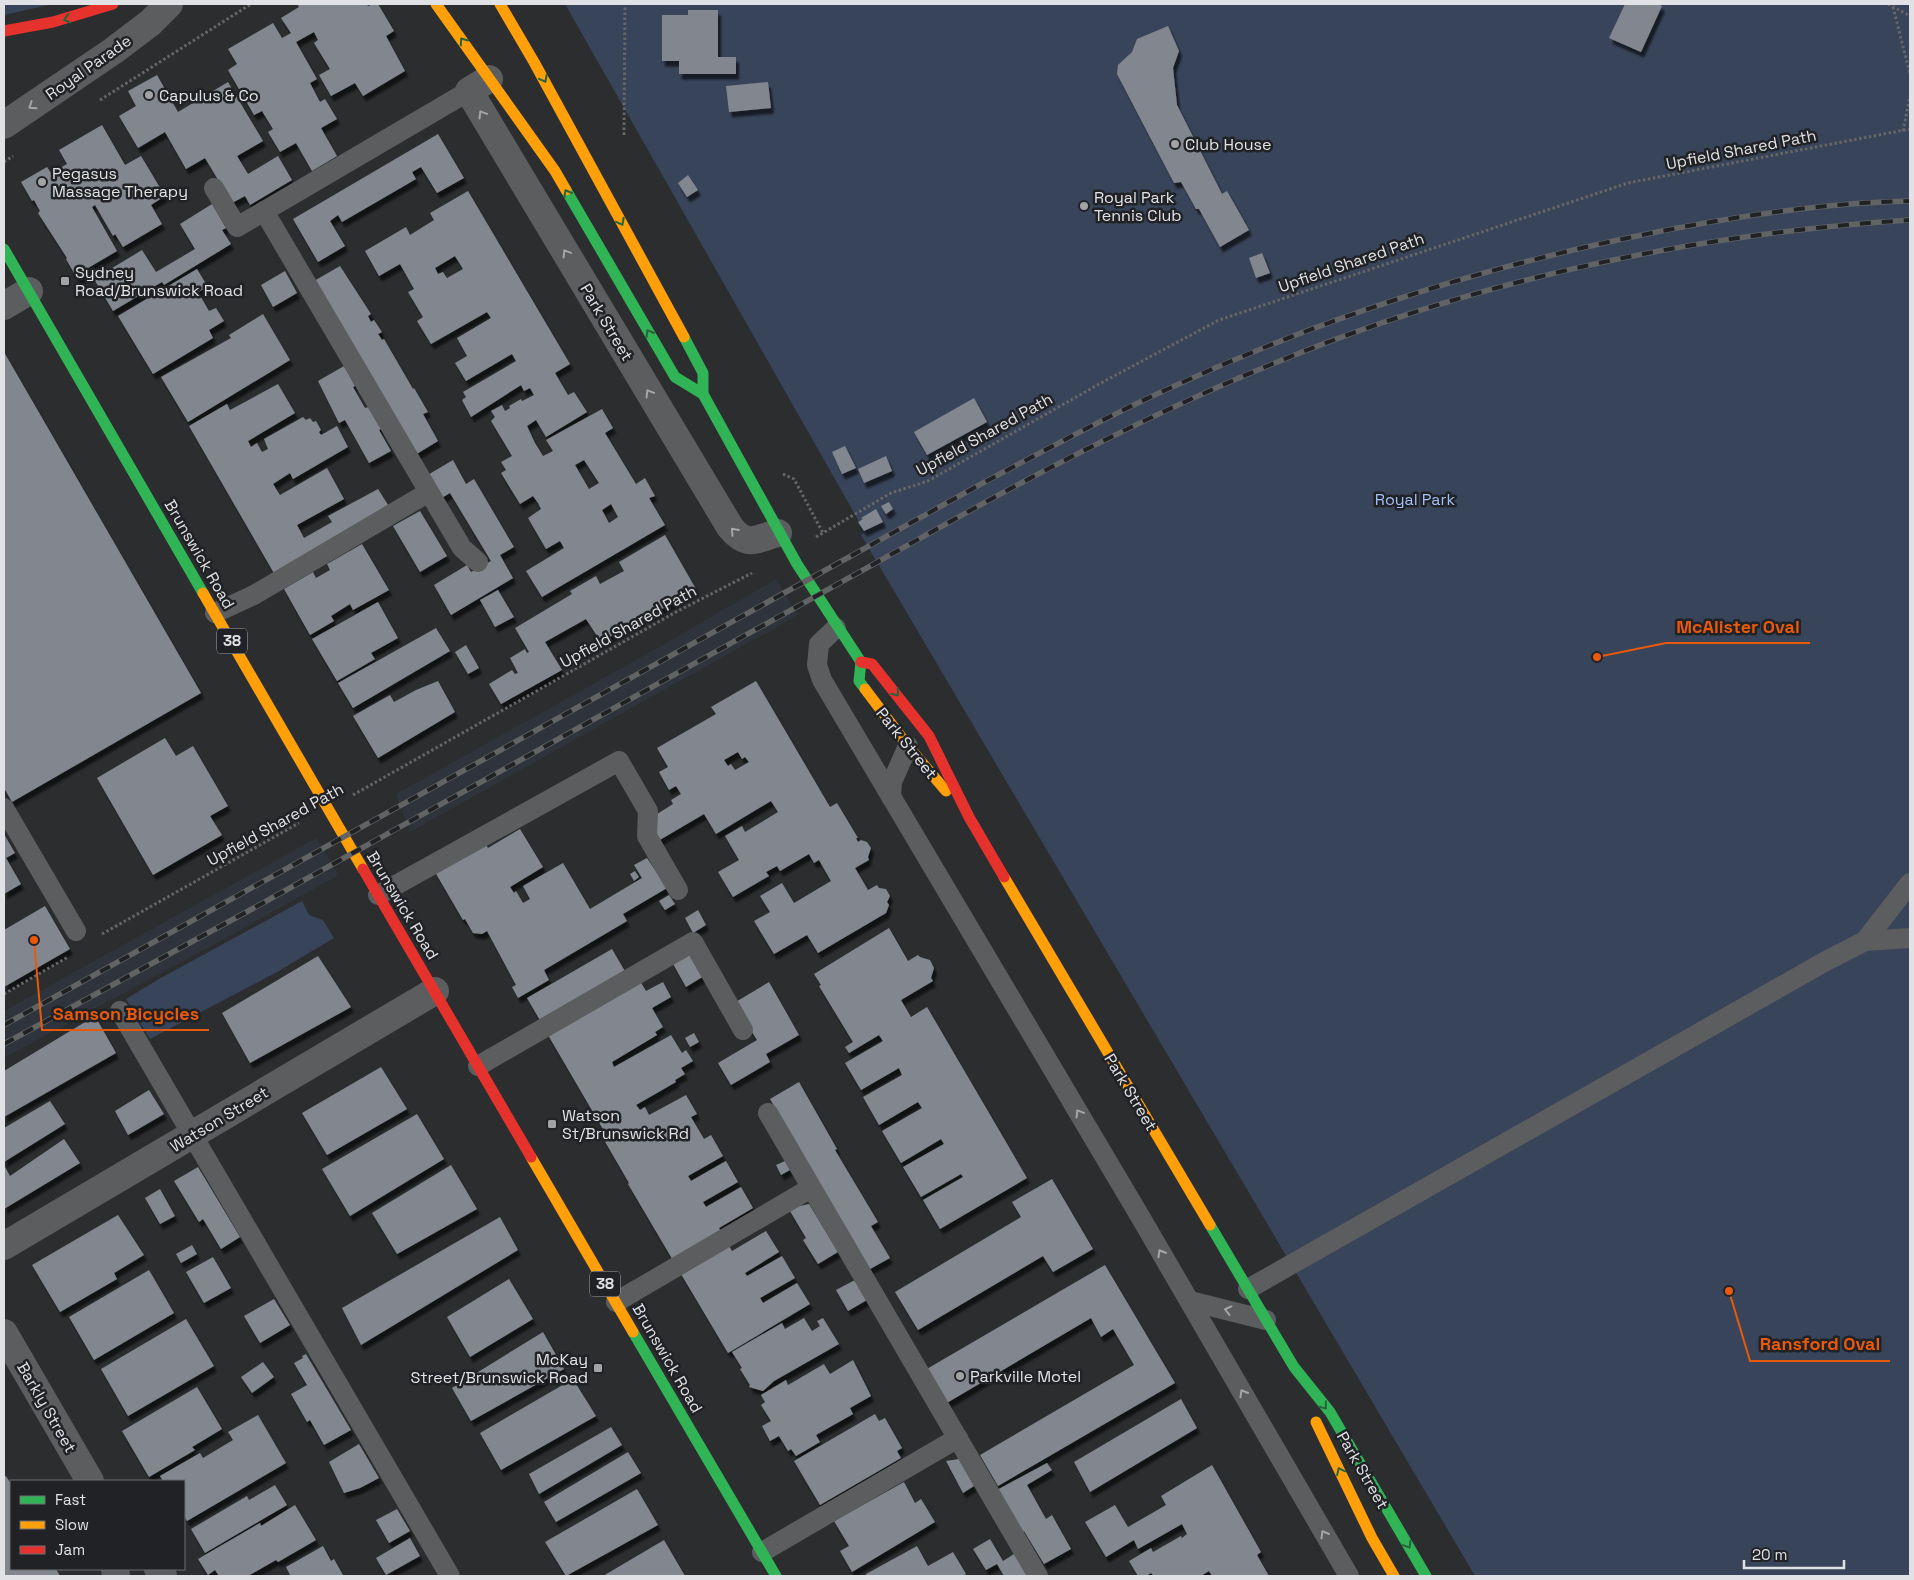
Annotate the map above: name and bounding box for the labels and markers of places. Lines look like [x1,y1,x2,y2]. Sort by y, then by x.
place label: Capulus & Co [159,85,259,106]
marker: Capulus & Co [143,89,155,101]
place label: Club House [1185,134,1271,155]
marker: Club House [1169,138,1181,150]
place label: Pegasus Massage Therapy [52,163,188,202]
marker: Pegasus Massage Therapy [36,176,48,188]
place label: Royal Park Tennis Club [1094,187,1182,226]
marker: Royal Park Tennis Club [1078,200,1090,212]
place label: Sydney Road/Brunswick Road [75,262,243,301]
marker: Sydney Road/Brunswick Road [59,275,71,287]
callout: McAlister Oval [1666,610,1810,643]
callout: Samson Bicycles [42,997,209,1030]
place label: Watson St/Brunswick Rd [562,1105,689,1144]
marker: Watson St/Brunswick Rd [546,1118,558,1130]
callout: Ransford Oval [1750,1328,1890,1361]
place label: McKay Street/Brunswick Road [410,1349,588,1388]
marker: McKay Street/Brunswick Road [592,1362,604,1374]
place label: Parkville Motel [970,1366,1081,1387]
marker: Parkville Motel [954,1370,966,1382]

